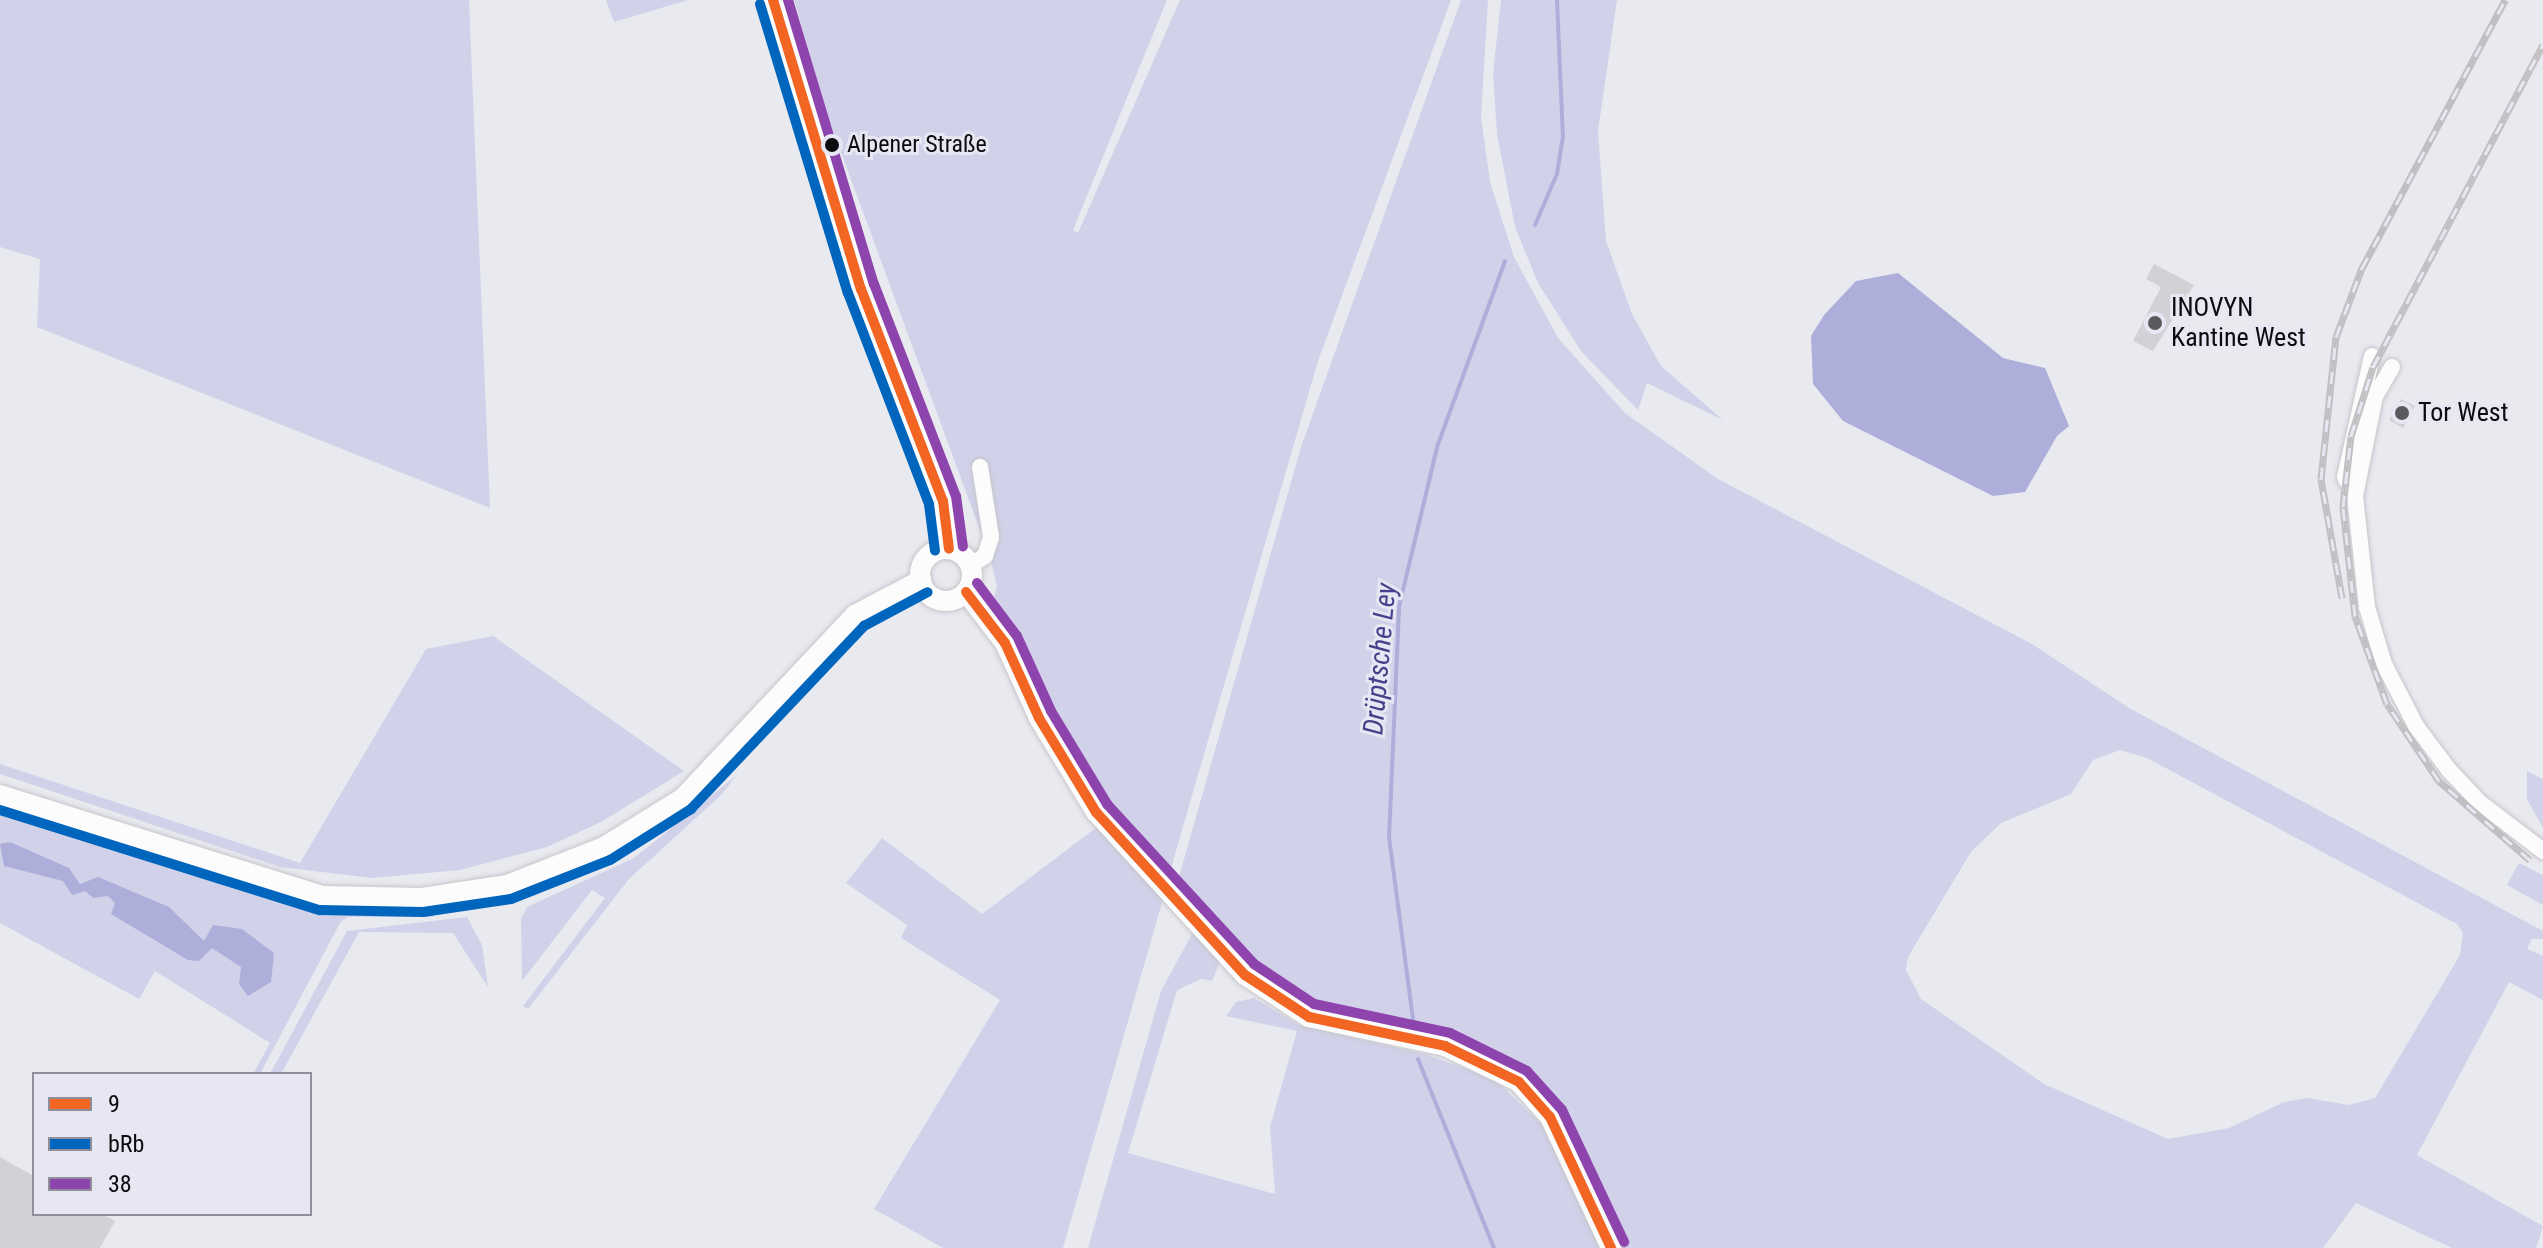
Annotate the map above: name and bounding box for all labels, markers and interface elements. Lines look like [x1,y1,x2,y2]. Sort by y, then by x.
place label: Alpener Straße [847,131,987,159]
marker: Alpener Straße [824,137,840,153]
place label: INOVYN Kantine West [2171,292,2306,354]
marker: INOVYN Kantine West [2146,314,2164,332]
place label: Tor West [2418,397,2508,429]
marker: Tor West [2393,404,2411,422]
water label: Drüptsche Ley [1357,582,1403,736]
legend [32,1072,312,1216]
text: 9 [108,1090,120,1118]
text: bRb [108,1130,144,1158]
text: 38 [108,1170,132,1198]

